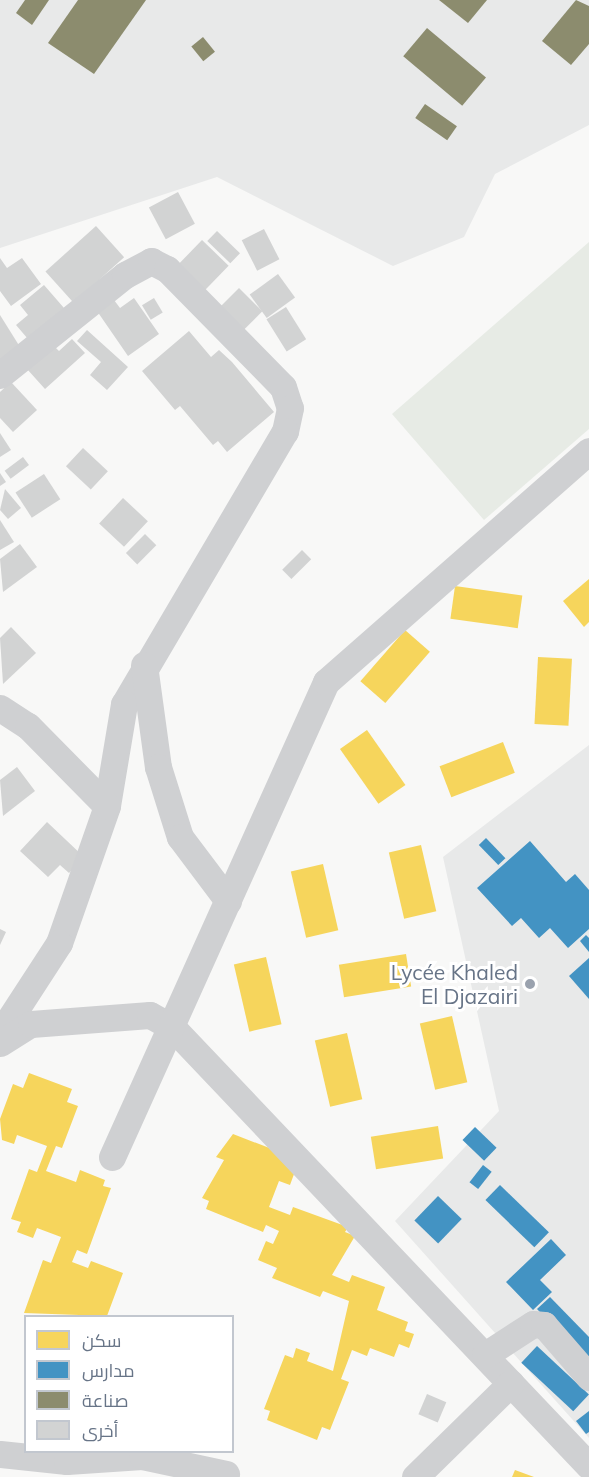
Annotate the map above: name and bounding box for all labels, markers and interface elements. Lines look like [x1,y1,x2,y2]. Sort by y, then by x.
place label: Lycée Khaled El Djazairi [391,959,518,1009]
marker: Lycée Khaled El Djazairi [523,977,537,991]
legend [24,1315,234,1453]
text: سكن [82,1329,121,1352]
text: مدارس [82,1359,135,1382]
text: صناعة [82,1389,128,1412]
text: أخرى [82,1419,118,1442]

